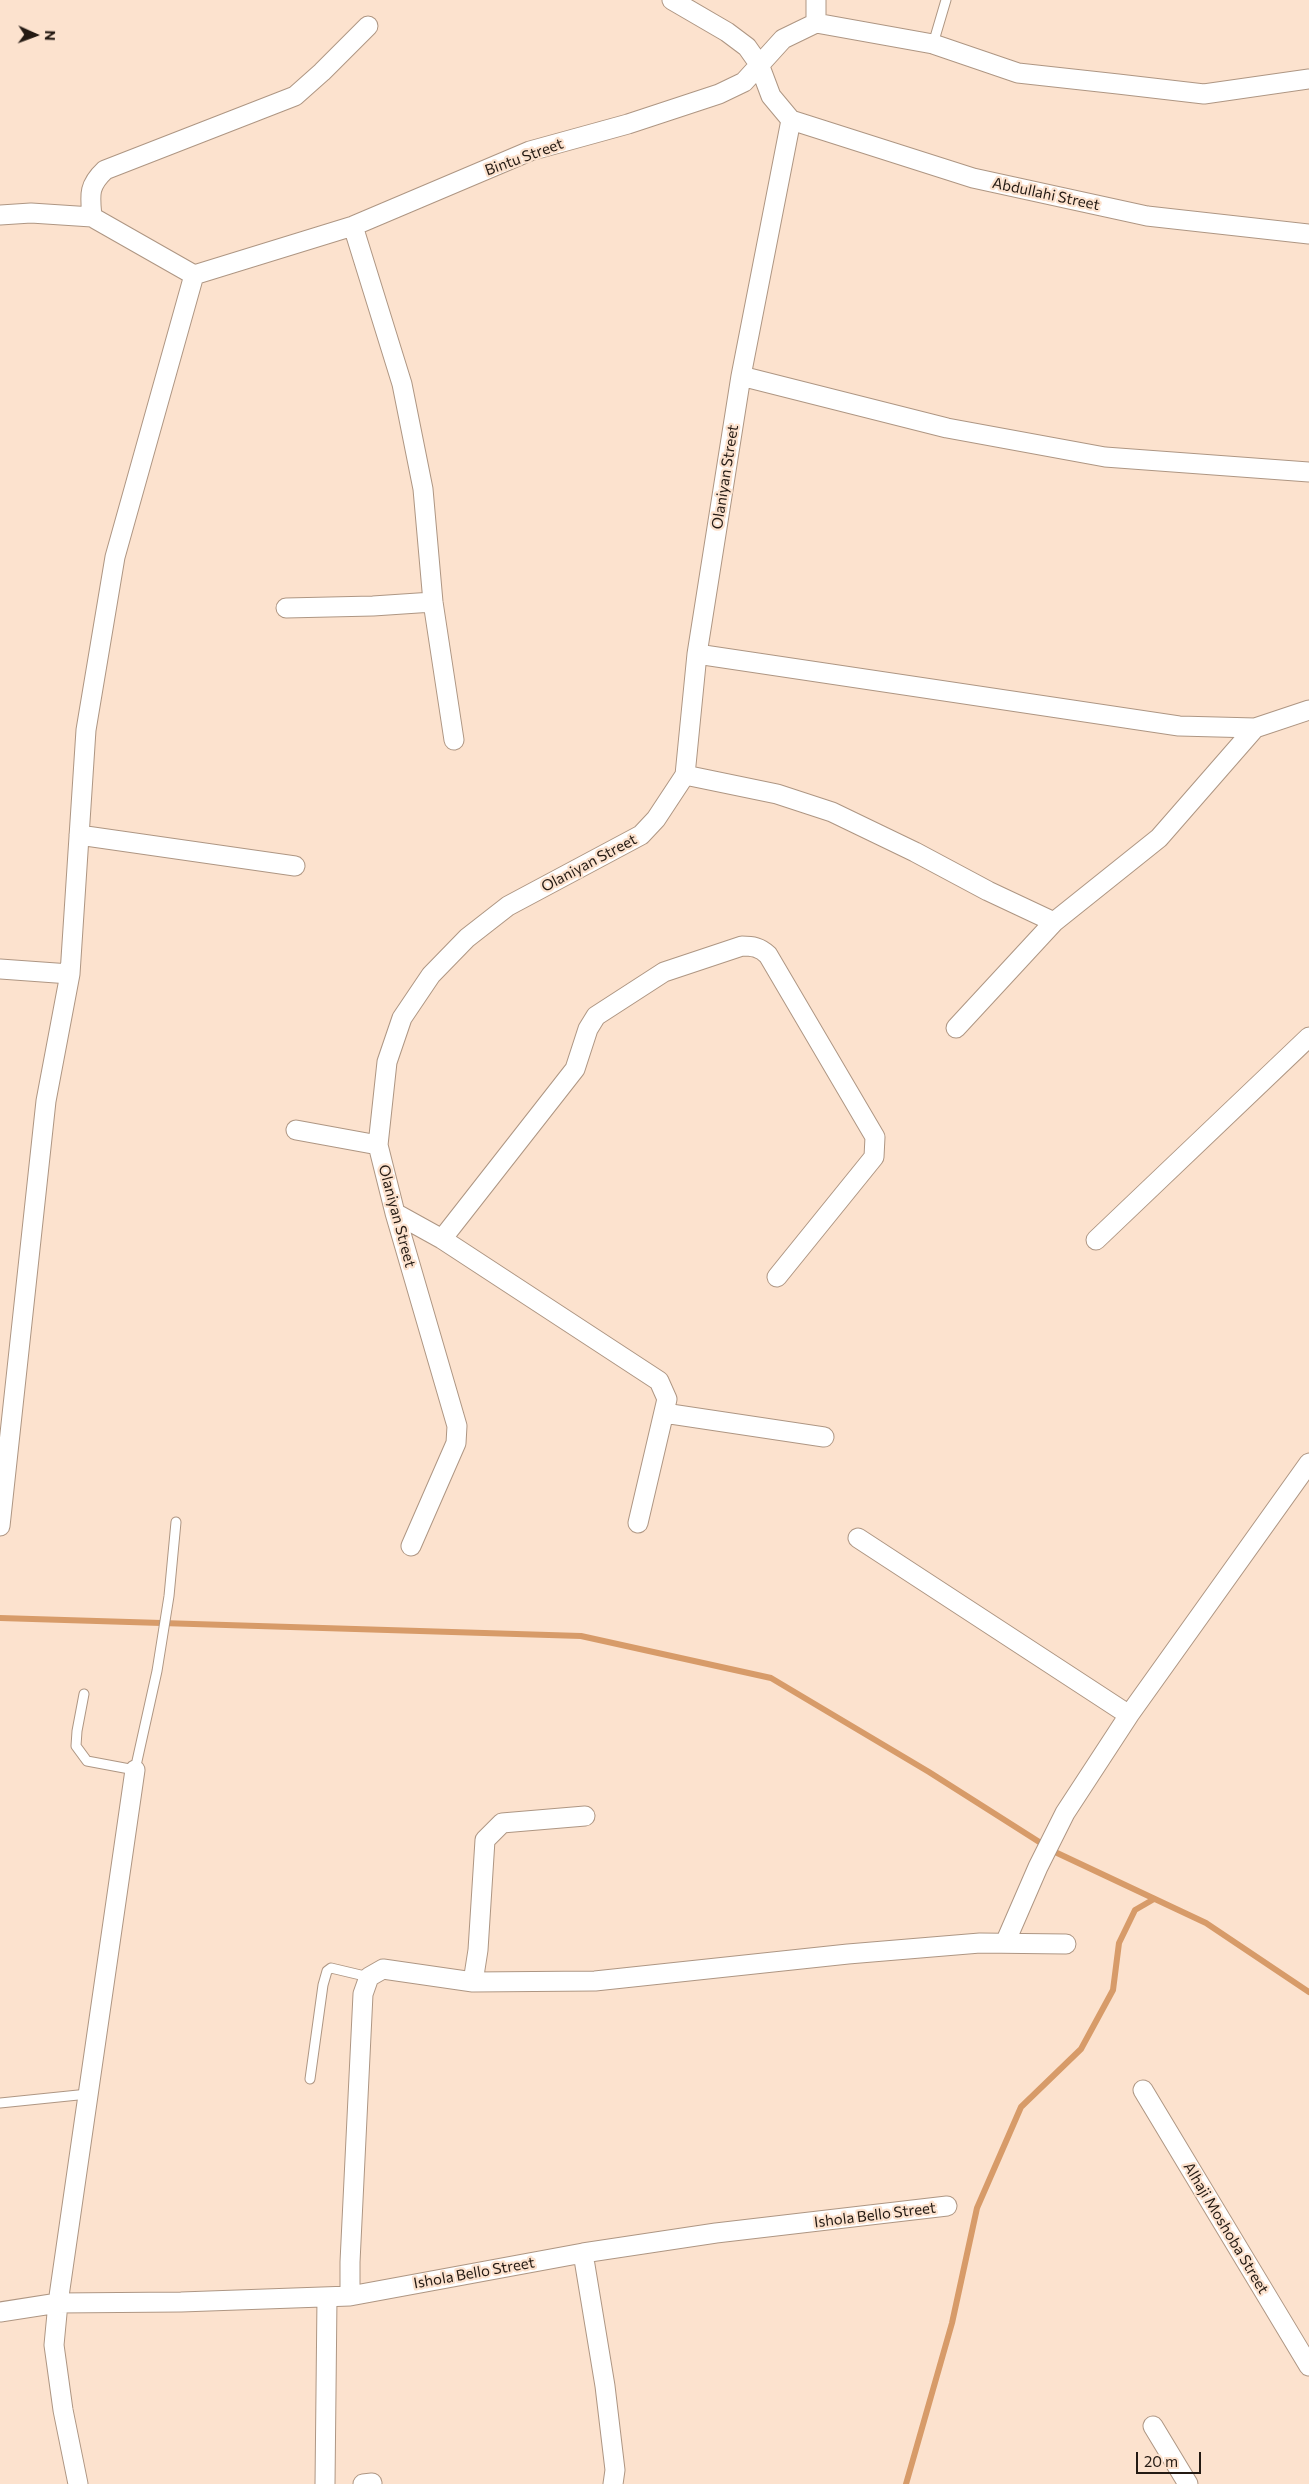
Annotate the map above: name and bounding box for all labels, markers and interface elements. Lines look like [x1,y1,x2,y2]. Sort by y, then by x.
north arrow [10,10,60,60]
text: N [42,30,59,41]
street label: Bintu Street [482,135,566,179]
street label: Abdullahi Street [991,174,1101,214]
street label: Olaniyan Street [708,423,742,531]
street label: Olaniyan Street [538,830,640,896]
street label: Olaniyan Street [375,1163,419,1269]
street label: Alhaji Moshoba Street [1179,2159,1273,2297]
street label: Ishola Bello Street [813,2199,937,2231]
street label: Ishola Bello Street [412,2253,536,2293]
scale bar [1139,2442,1204,2474]
text: 20 m [1144,2452,1178,2470]

